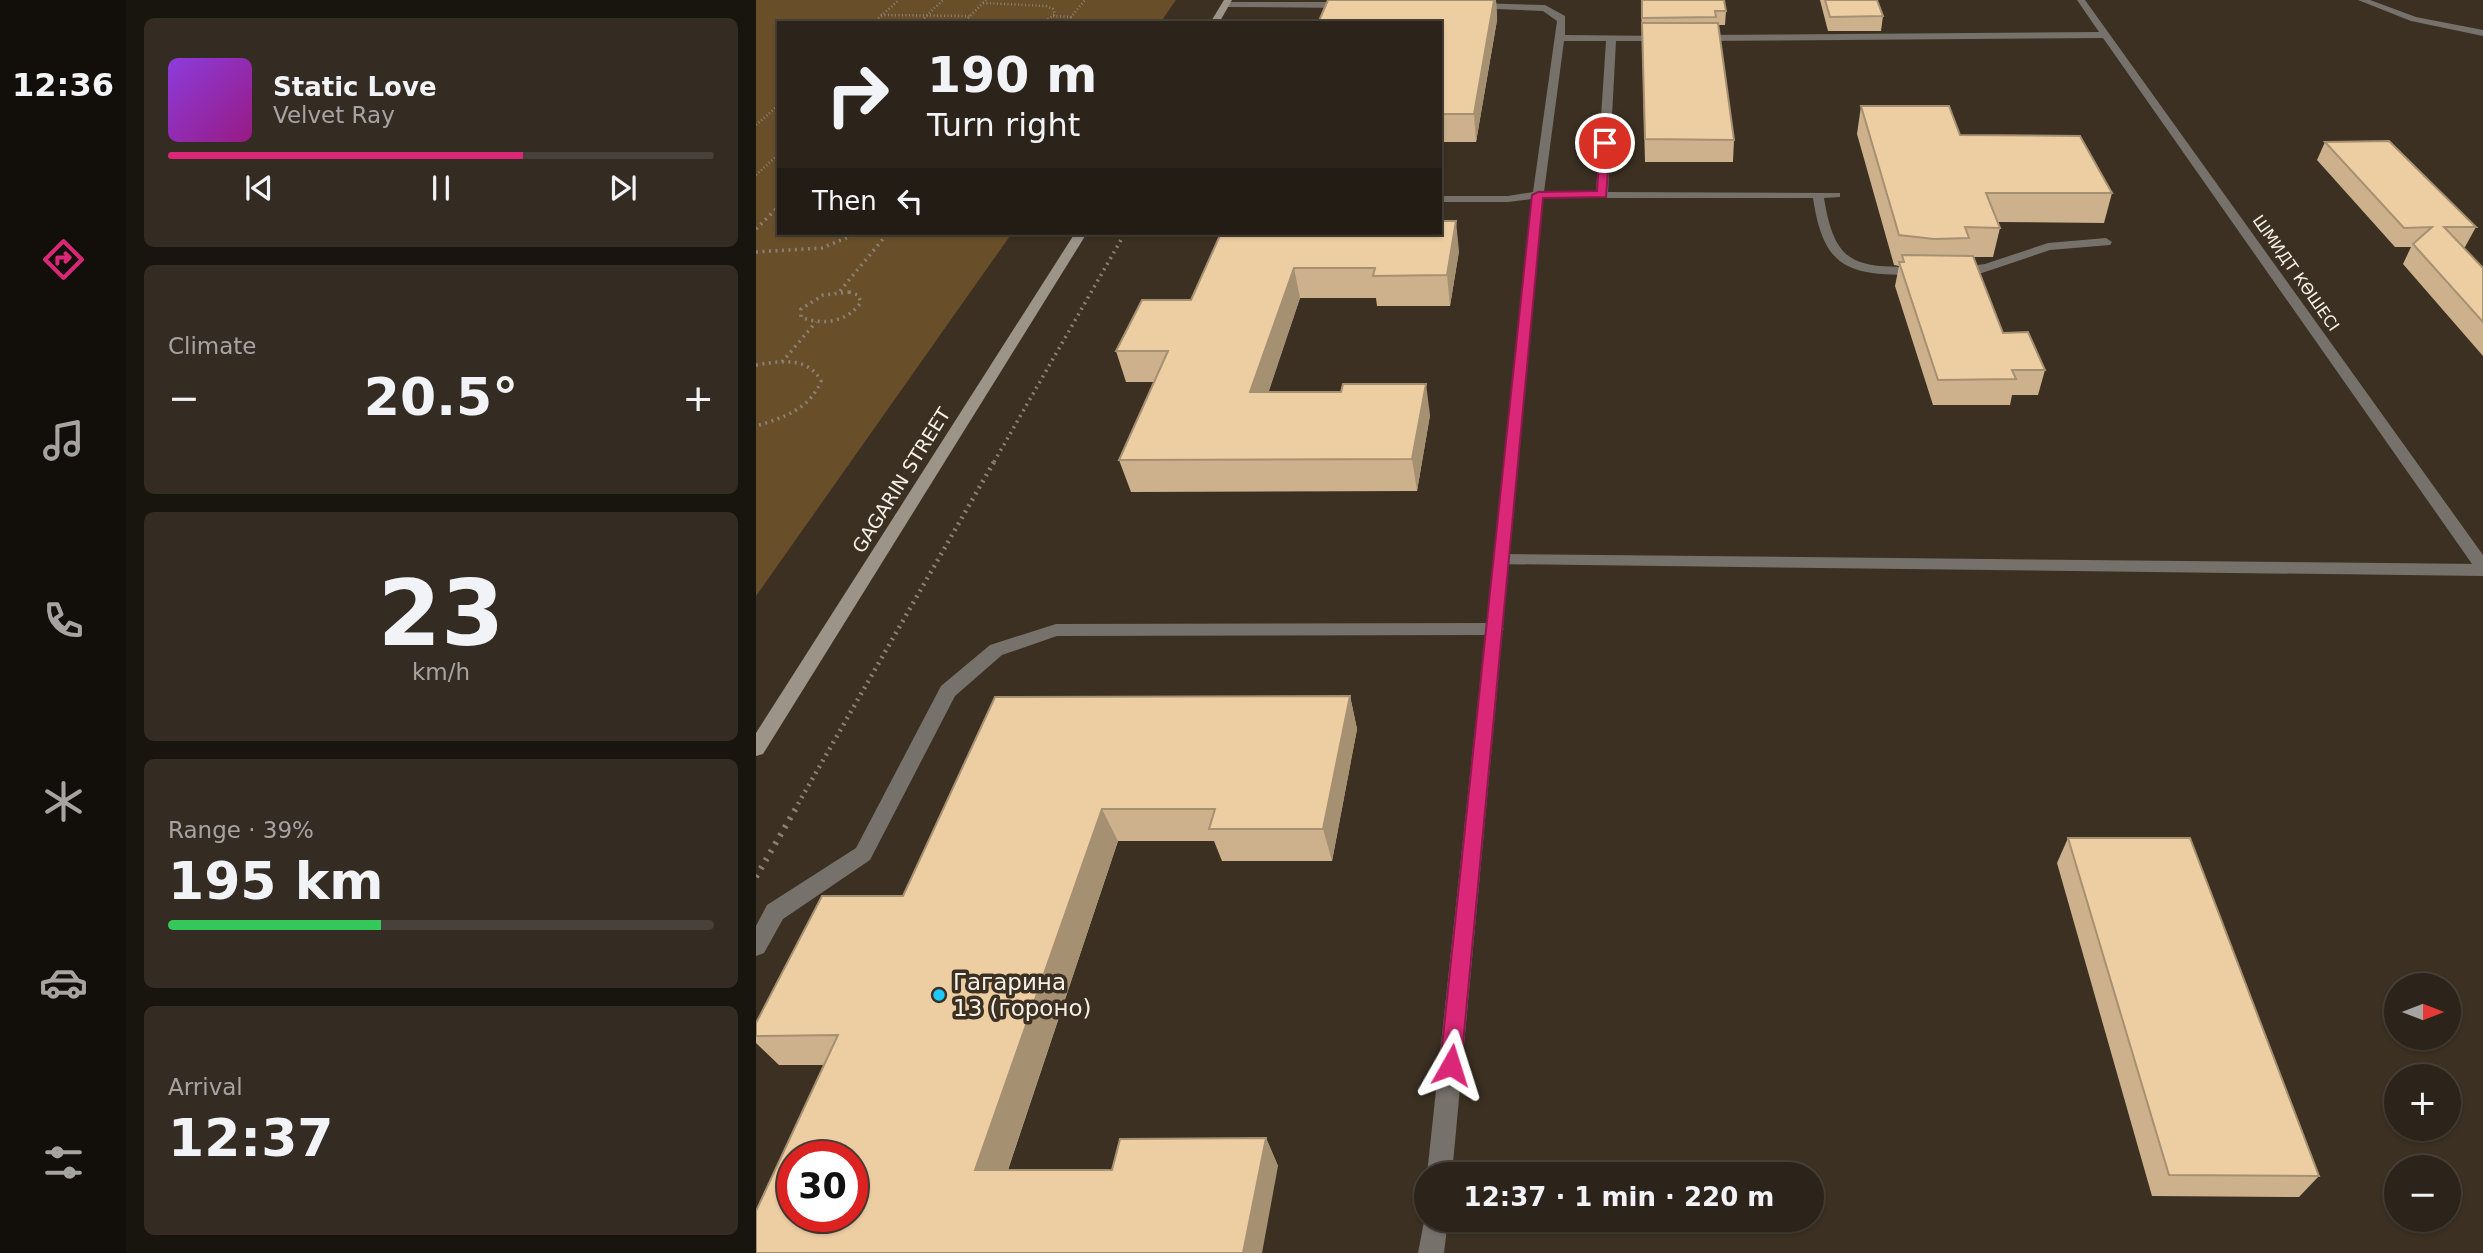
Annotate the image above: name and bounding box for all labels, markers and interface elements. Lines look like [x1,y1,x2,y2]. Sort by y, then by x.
text: 190 m [927,47,1097,104]
icon: right [812,49,903,140]
text: 12:36 [12,66,114,104]
text: Static Love [273,72,437,102]
text: Velvet Ray [273,102,395,128]
text: Turn right [927,106,1080,144]
pin [1575,113,1635,173]
icon: arrive [1586,124,1624,162]
icon: previous [240,169,278,207]
icon: pause [422,169,460,207]
icon: next [604,169,642,207]
icon: left [891,182,929,220]
text: Then [812,186,877,216]
street label: ШМИДТ КӨШЕСІ [2249,211,2343,335]
icon: directions [39,235,88,284]
text: Climate [168,333,257,359]
text: 20.5° [364,367,518,427]
text: − [168,376,200,420]
text: + [682,376,714,420]
street label: GAGARIN STREET [848,403,955,556]
icon: music [39,416,88,465]
text: 23 [378,561,504,666]
icon: phone [39,596,88,645]
text: km/h [412,659,470,685]
icon: climate [39,777,88,826]
text: Range · 39% [168,817,314,843]
text: 195 km [168,851,383,911]
icon: car [39,958,88,1007]
place label: Гагарина 13 (гороно) [953,969,1091,1021]
north arrow [2384,973,2460,1050]
map controls [2384,973,2461,1232]
marker: Гагарина 13 (гороно) [931,987,947,1003]
position arrow [1414,1028,1488,1102]
button: + [2384,1064,2461,1141]
text: Arrival [168,1074,243,1100]
text: 12:37 [168,1108,334,1168]
icon: filters [39,1138,88,1187]
speed limit sign: 30 [777,1141,868,1232]
button: − [2384,1155,2461,1232]
text: 12:37 · 1 min · 220 m [1464,1182,1774,1212]

